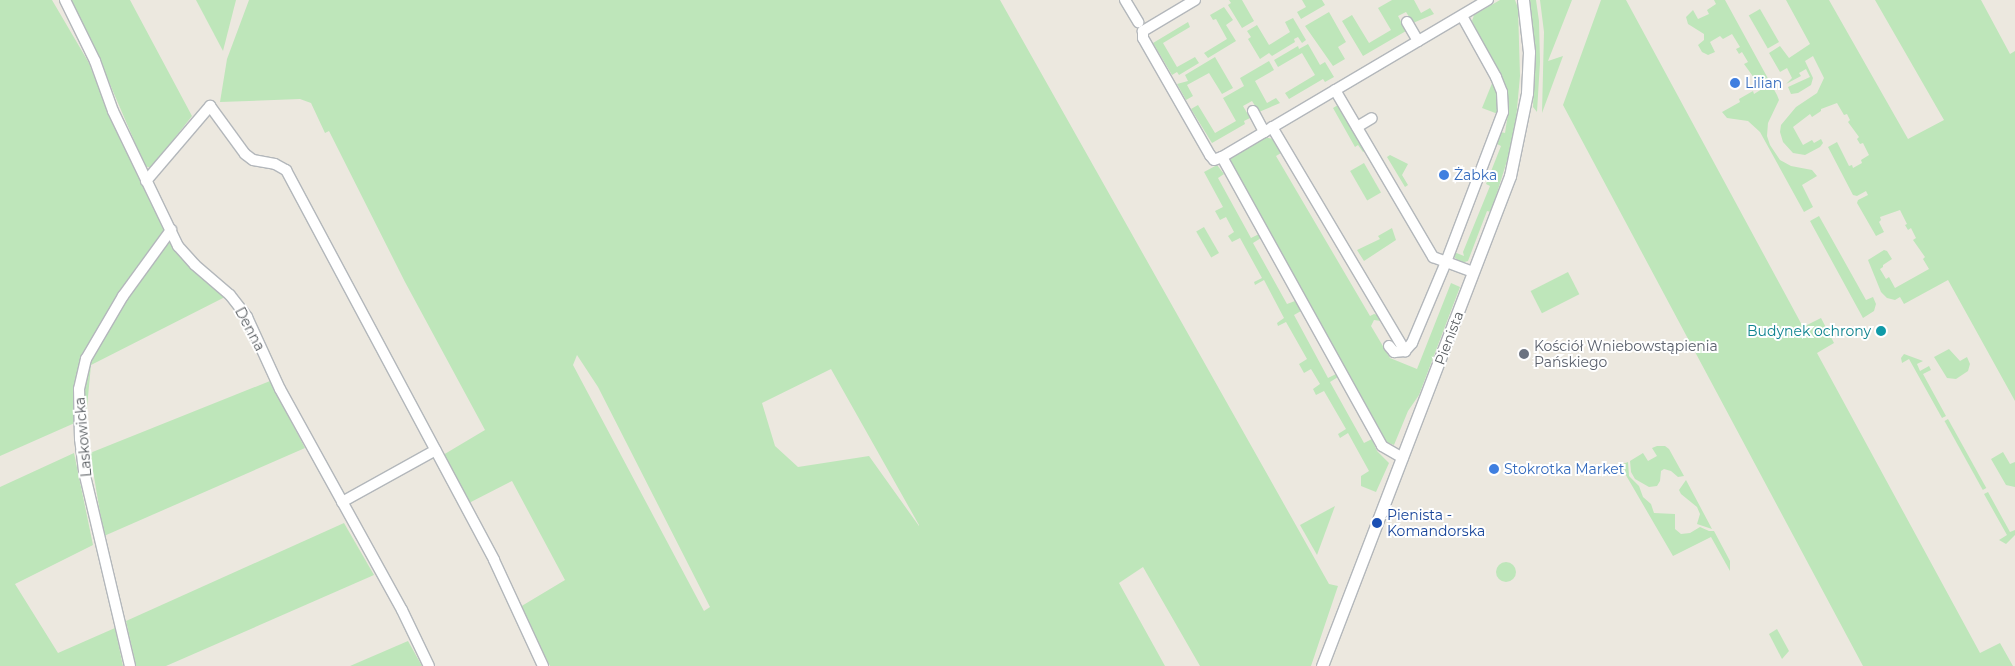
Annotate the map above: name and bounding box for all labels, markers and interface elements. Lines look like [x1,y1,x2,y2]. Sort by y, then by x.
place label: Lilian [1745,75,1782,91]
marker: Lilian [1729,77,1741,89]
place label: Żabka [1454,167,1497,183]
marker: Żabka [1438,169,1450,181]
street label: Denna [232,304,268,354]
street label: Pienista [1431,309,1467,367]
place label: Budynek ochrony [1747,323,1871,339]
marker: Budynek ochrony [1875,325,1887,337]
place label: Kościół Wniebowstąpienia Pańskiego [1534,338,1718,371]
marker: Kościół Wniebowstąpienia Pańskiego [1518,348,1530,360]
street label: Laskowicka [71,396,95,478]
place label: Stokrotka Market [1504,461,1624,477]
marker: Stokrotka Market [1488,463,1500,475]
place label: Pienista - Komandorska [1387,507,1485,540]
marker: Pienista - Komandorska [1371,517,1383,529]

